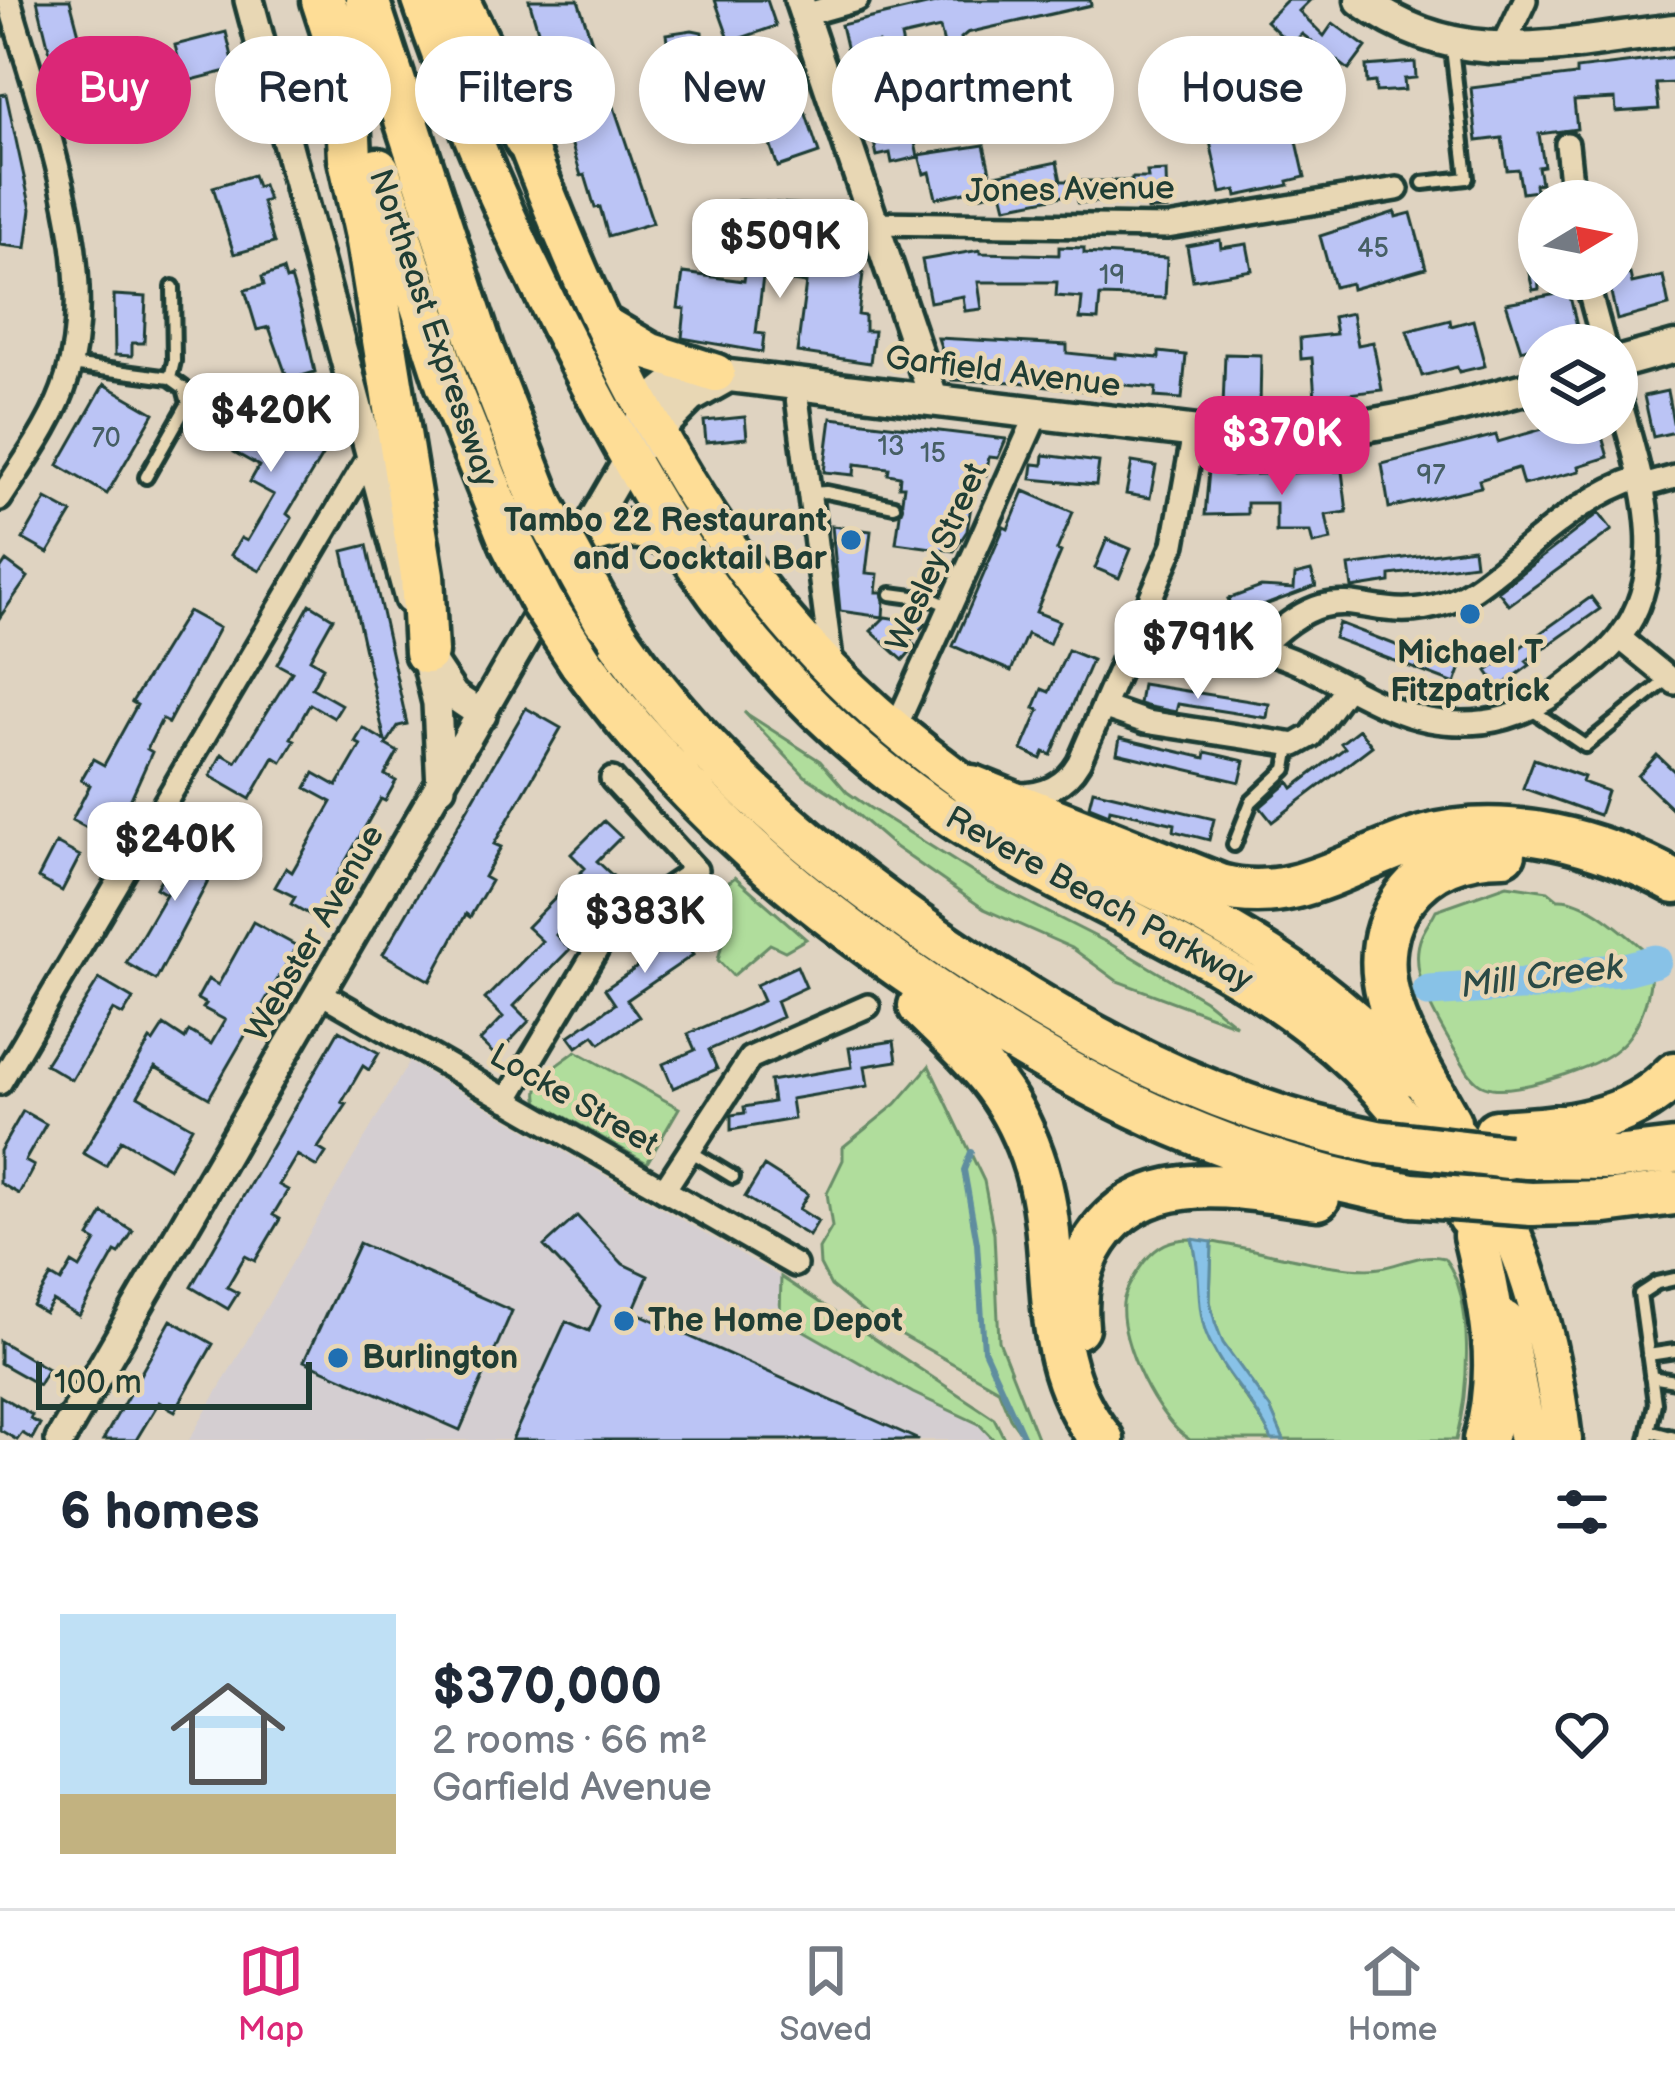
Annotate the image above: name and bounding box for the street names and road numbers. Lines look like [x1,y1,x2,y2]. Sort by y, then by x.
street label: Northeast Expressway [360,164,506,492]
street label: Jones Avenue [965,168,1175,212]
street label: Garfield Avenue [883,338,1123,406]
street label: Wesley Street [878,457,996,657]
street label: Revere Beach Parkway [938,798,1260,1000]
street label: Webster Avenue [237,818,393,1048]
street label: Locke Street [482,1036,666,1164]

